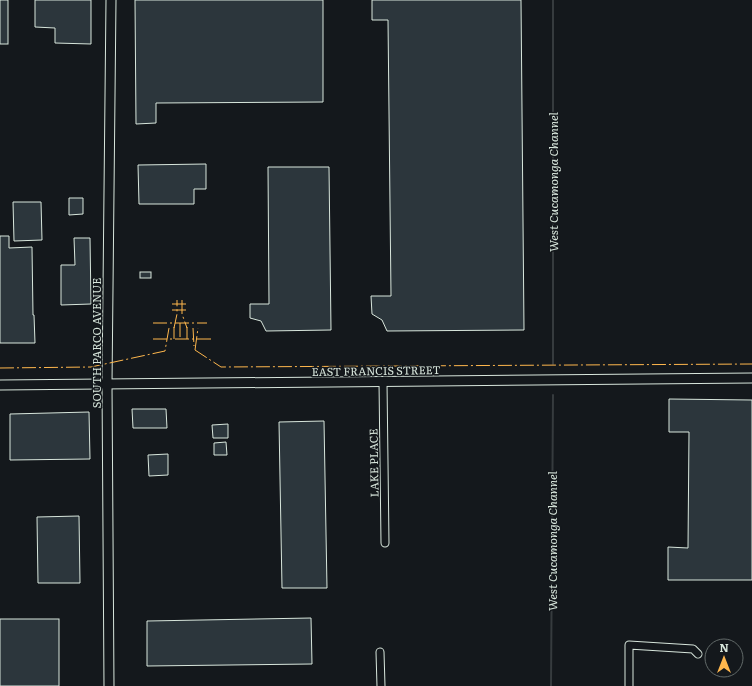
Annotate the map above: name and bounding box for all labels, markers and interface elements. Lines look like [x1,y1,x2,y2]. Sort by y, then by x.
water label: West Cucamonga Channel [544,111,562,252]
street label: SOUTH PARCO AVENUE [88,278,104,408]
street label: EAST FRANCIS STREET [311,361,441,379]
street label: LAKE PLACE [364,428,382,498]
water label: West Cucamonga Channel [543,470,561,611]
north arrow [704,638,744,678]
text: N [719,639,729,655]

